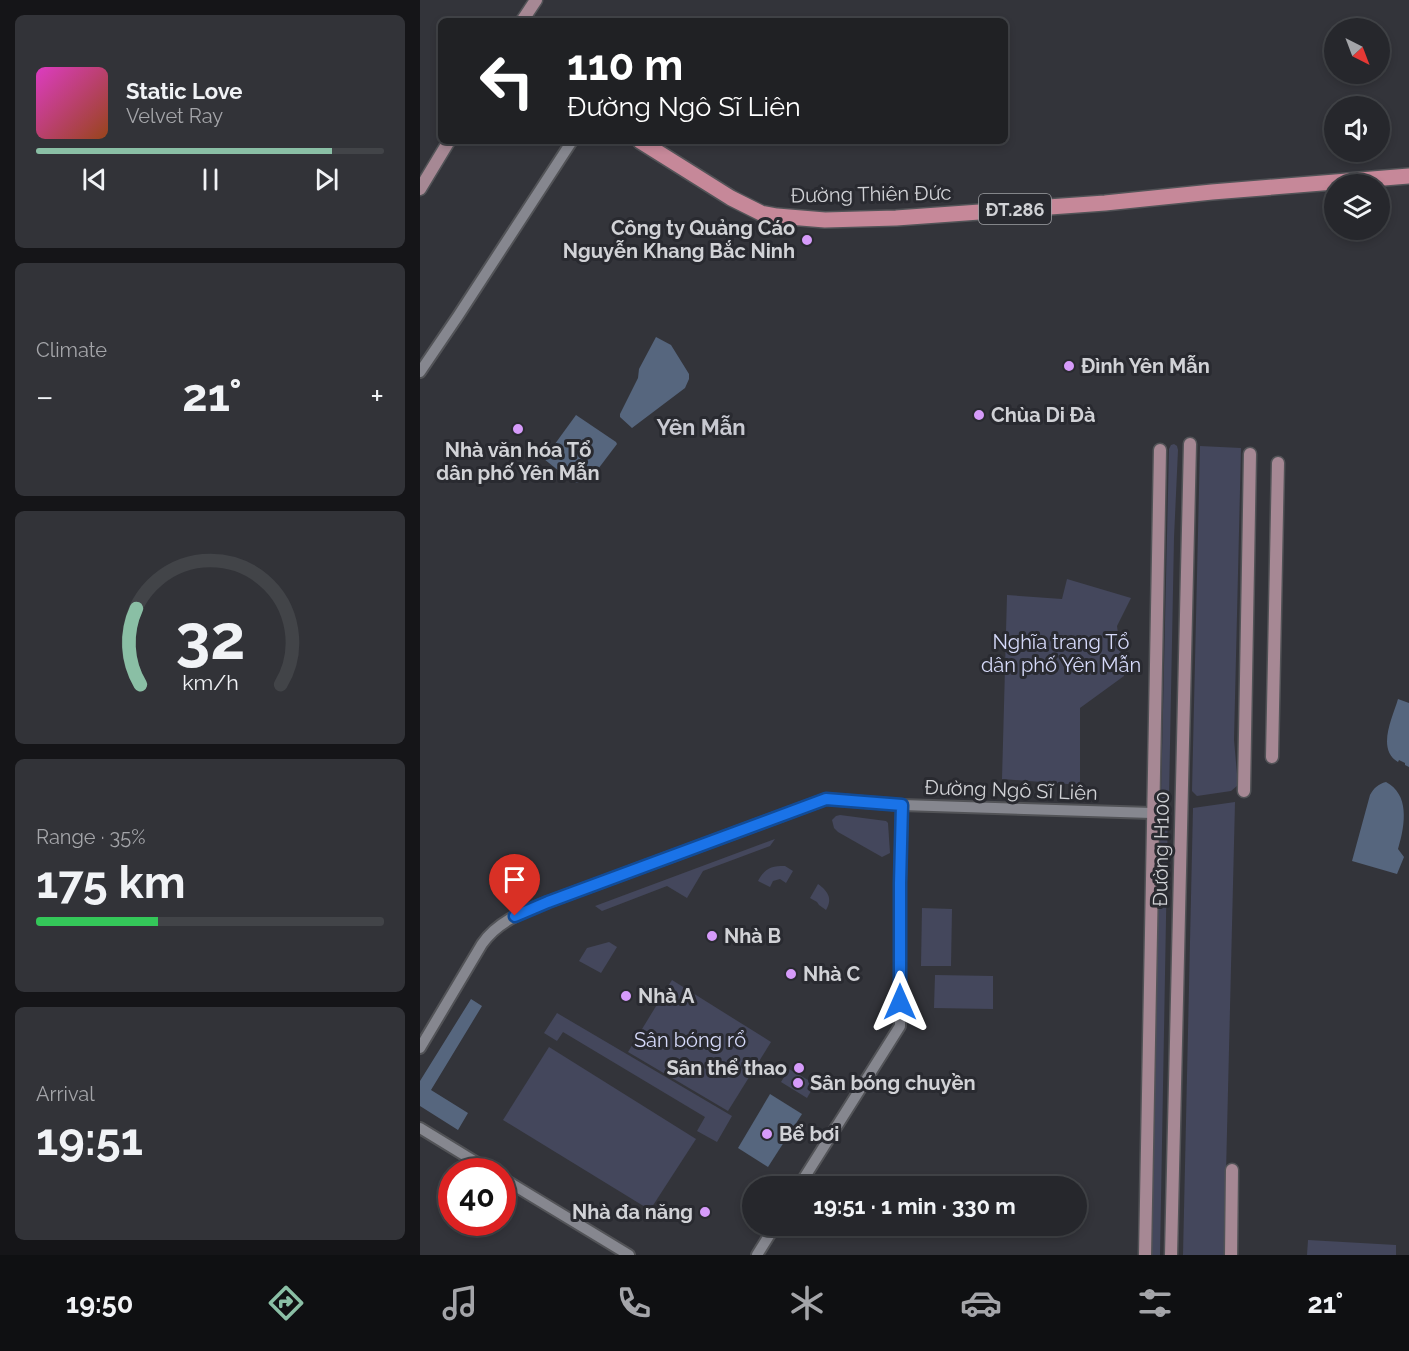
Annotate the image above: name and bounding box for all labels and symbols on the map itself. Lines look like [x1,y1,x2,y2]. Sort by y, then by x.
north arrow [1324,18,1390,84]
street label: Đường Thiên Đức [790,181,952,207]
road number: ĐT.286 [979,194,1051,224]
place label: Công ty Quảng Cáo Nguyễn Khang Bắc Ninh [563,216,795,263]
marker: Công ty Quảng Cáo Nguyễn Khang Bắc Ninh [800,233,814,247]
place label: Đình Yên Mẫn [1081,354,1210,378]
marker: Đình Yên Mẫn [1062,359,1076,373]
place label: Chùa Di Đà [991,403,1095,427]
marker: Chùa Di Đà [972,408,986,422]
district label: Yên Mẫn [656,414,746,440]
marker: Nhà văn hóa Tổ dân phố Yên Mẫn [511,422,525,436]
place label: Nhà văn hóa Tổ dân phố Yên Mẫn [436,438,600,485]
park label: Nghĩa trang Tổ dân phố Yên Mẫn [981,630,1141,677]
street label: Đường Ngô Sĩ Liên [924,775,1098,805]
street label: Đường H100 [1148,791,1174,907]
pin [489,854,540,916]
place label: Nhà B [724,924,781,948]
marker: Nhà B [705,929,719,943]
place label: Nhà C [803,962,861,986]
marker: Nhà C [784,967,798,981]
position arrow [868,970,932,1034]
place label: Nhà A [638,984,695,1008]
marker: Nhà A [619,989,633,1003]
park label: Sân bóng rổ [634,1028,746,1052]
place label: Sân thể thao [667,1056,787,1080]
marker: Sân thể thao [792,1061,806,1075]
place label: Sân bóng chuyền [810,1071,976,1095]
marker: Sân bóng chuyền [791,1076,805,1090]
place label: Bể bơi [779,1122,839,1146]
marker: Bể bơi [760,1127,774,1141]
speed limit sign: 40 [438,1158,516,1236]
place label: Nhà đa năng [572,1200,693,1224]
marker: Nhà đa năng [698,1205,712,1219]

